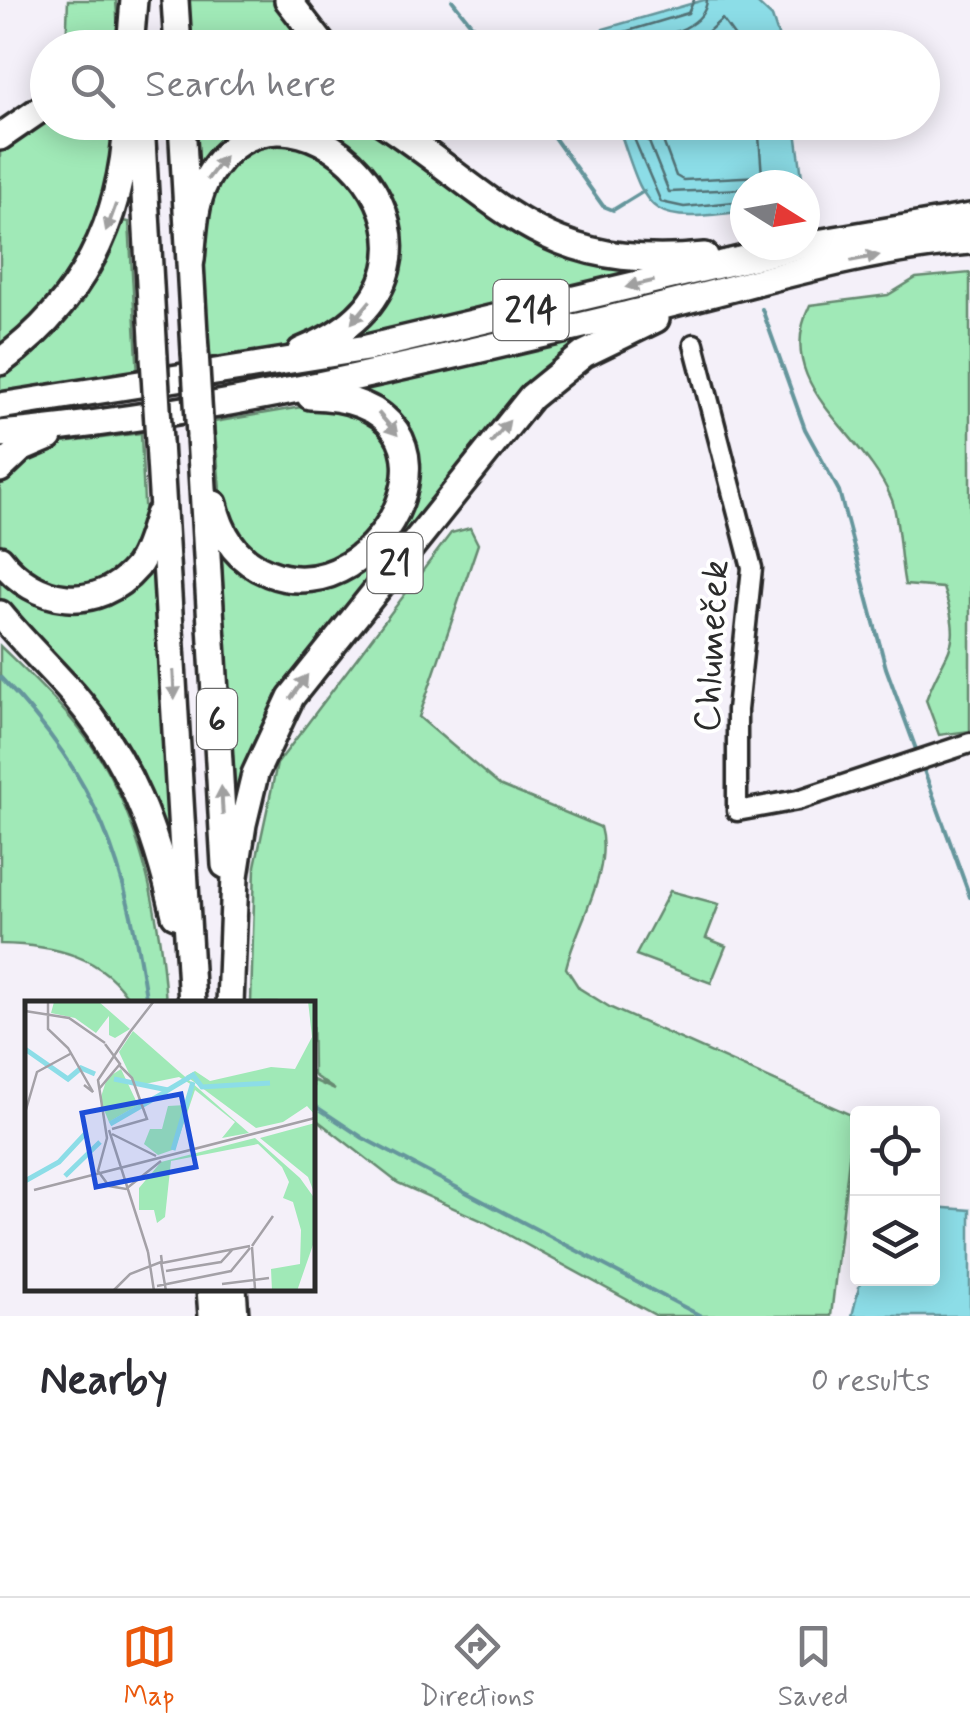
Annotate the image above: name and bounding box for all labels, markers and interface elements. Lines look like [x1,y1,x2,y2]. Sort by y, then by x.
search box [30,30,940,140]
icon: search [65,58,120,113]
text: Search here [145,61,336,110]
one-way arrow [206,156,227,182]
north arrow [730,170,820,260]
one-way arrow [103,204,118,234]
one-way arrow [850,249,881,265]
one-way arrow [624,277,655,292]
road number: 214 [494,280,568,340]
one-way arrow [350,299,372,324]
one-way arrow [377,411,399,436]
one-way arrow [489,420,511,445]
road number: 21 [368,533,422,593]
street label: Chlumeček [684,559,741,733]
one-way arrow [166,670,182,702]
one-way arrow [289,674,308,701]
road number: 6 [197,689,237,749]
one-way arrow [214,785,230,817]
inset map [25,1001,315,1291]
map controls [850,1106,940,1286]
button: locate [850,1106,940,1196]
button: layers [850,1196,940,1286]
text: Nearby [40,1354,168,1409]
text: 0 results [811,1360,930,1402]
tab: Map [122,1619,177,1716]
tab: Directions [420,1619,535,1716]
tab: Saved [778,1619,848,1716]

